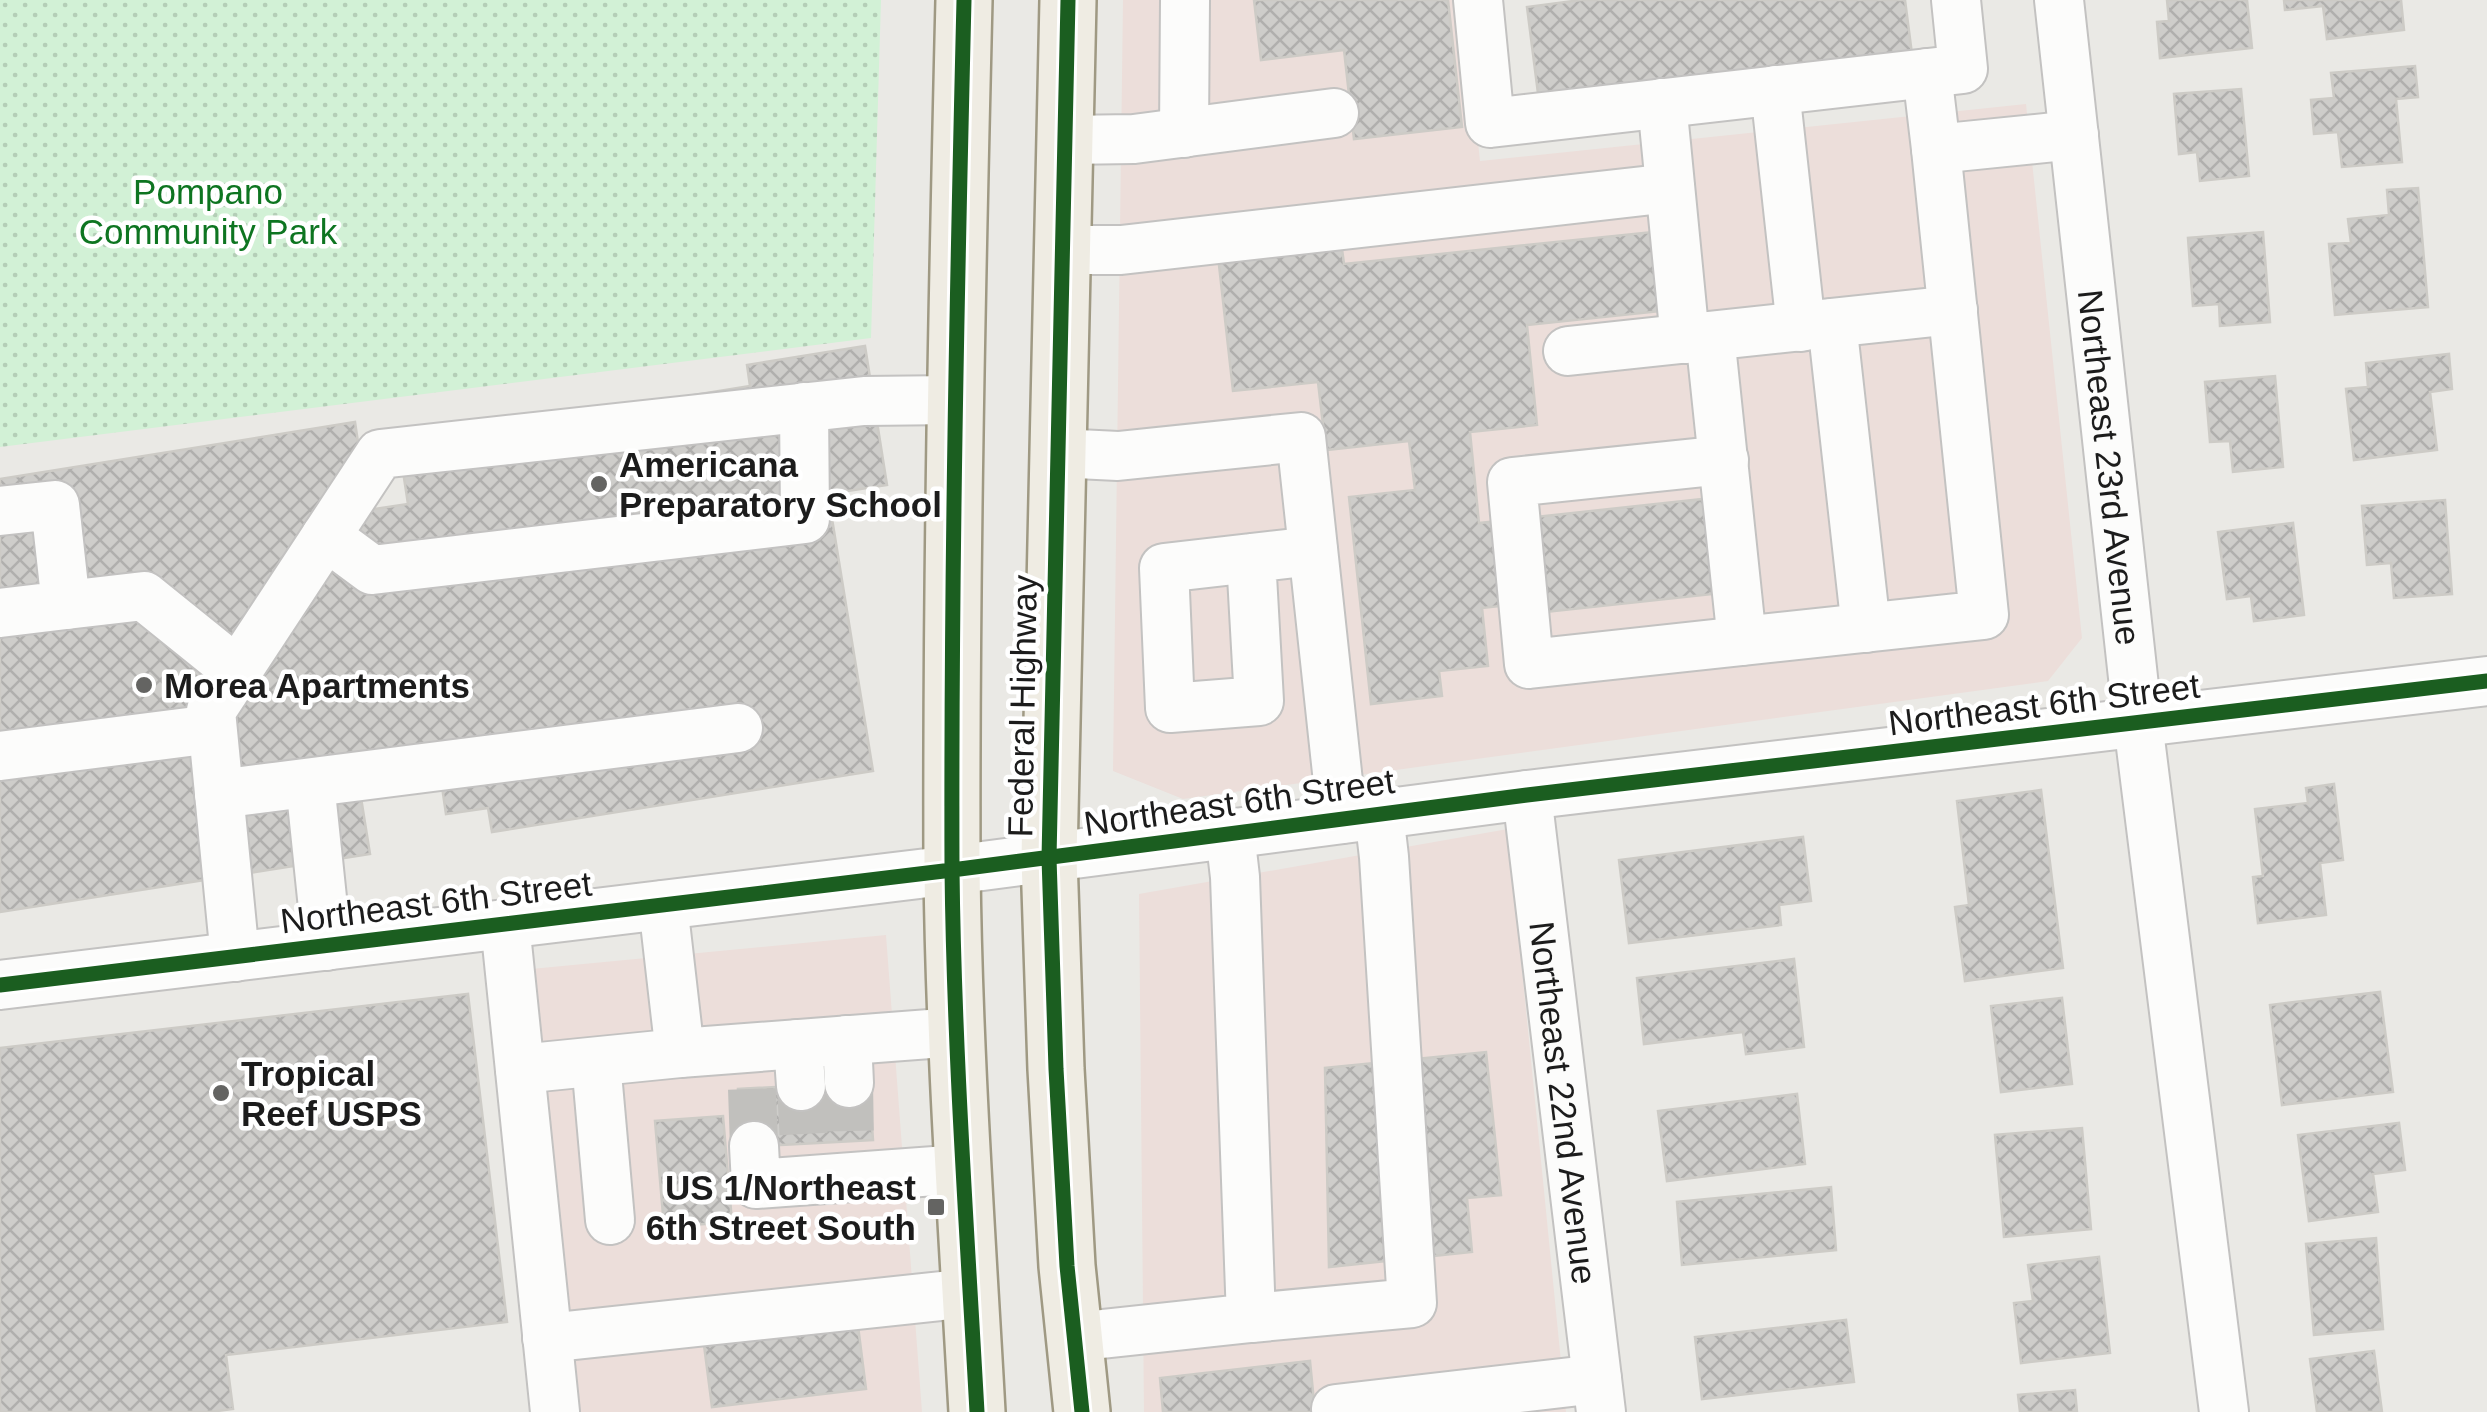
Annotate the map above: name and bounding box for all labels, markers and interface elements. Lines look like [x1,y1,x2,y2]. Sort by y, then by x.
park label: Pompano Community Park [79,172,338,251]
street label: Northeast 23rd Avenue [2071,287,2149,647]
place label: Americana Preparatory School [619,445,942,524]
marker: Americana Preparatory School [588,473,610,495]
street label: Federal Highway [1000,574,1044,838]
place label: Morea Apartments [164,666,470,705]
street label: Northeast 6th Street [1886,666,2202,742]
marker: Morea Apartments [133,674,155,696]
street label: Northeast 6th Street [1081,761,1397,843]
street label: Northeast 6th Street [278,864,594,940]
street label: Northeast 22nd Avenue [1523,919,1605,1286]
place label: Tropical Reef USPS [241,1054,422,1133]
marker: Tropical Reef USPS [210,1082,232,1104]
place label: US 1/Northeast 6th Street South [646,1168,916,1247]
marker: US 1/Northeast 6th Street South [925,1196,947,1218]

